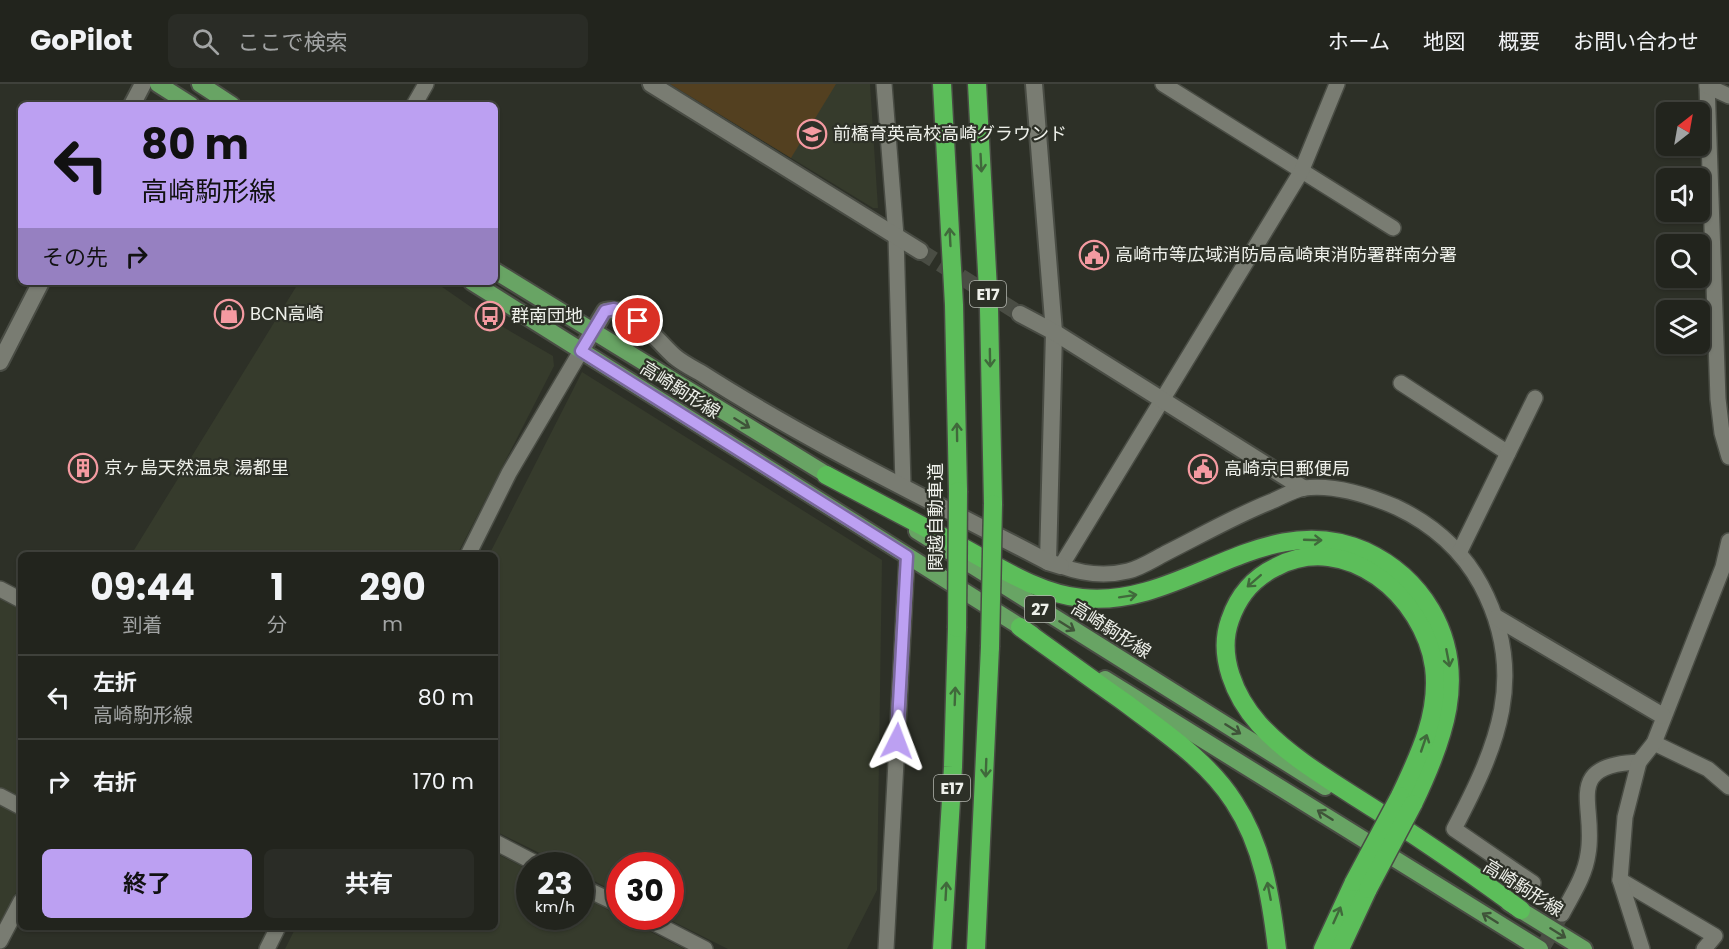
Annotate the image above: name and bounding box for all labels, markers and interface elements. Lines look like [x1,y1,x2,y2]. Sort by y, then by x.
search box [168,14,588,68]
text: GoPilot [30,21,132,60]
icon: search [189,25,222,58]
text: ここで検索 [237,27,347,58]
text: ホーム [1328,27,1390,56]
text: 地図 [1423,27,1465,56]
text: 概要 [1498,27,1540,56]
text: お問い合わせ [1573,27,1699,56]
north arrow [1656,102,1710,156]
map controls [1656,102,1710,354]
text: 80 m [141,115,249,174]
school or university icon: 前橋育英高校高崎グラウンド [796,118,828,150]
place label: 前橋育英高校高崎グラウンド [833,121,1067,146]
icon: left [42,126,120,204]
one-way arrow [976,153,987,173]
button: sound [1656,168,1710,222]
text: 高崎駒形線 [141,173,276,210]
one-way arrow [945,228,956,248]
button: search [1656,234,1710,288]
public building icon: 高崎市等広域消防局高崎東消防署群南分署 [1078,239,1110,271]
icon: right [120,240,153,273]
text: その先 [42,242,108,273]
place label: 高崎市等広域消防局高崎東消防署群南分署 [1115,242,1457,267]
road number: E17 [970,281,1006,307]
pin [612,295,663,346]
shop icon: BCN高崎 [213,298,245,330]
bus stop icon: 群南団地 [474,300,506,332]
button: layers [1656,300,1710,354]
place label: BCN高崎 [250,301,324,326]
place label: 群南団地 [511,303,583,328]
icon: arrive [621,304,654,337]
one-way arrow [984,348,996,368]
street label: 高崎駒形線 [635,355,725,424]
one-way arrow [733,417,750,429]
one-way arrow [951,423,962,443]
building icon: 京ヶ島天然温泉 湯都里 [67,452,99,484]
public building icon: 高崎京目郵便局 [1187,453,1219,485]
place label: 京ヶ島天然温泉 湯都里 [104,455,289,480]
place label: 高崎京目郵便局 [1224,456,1350,481]
street label: 関越自動車道 [923,463,948,571]
one-way arrow [1303,534,1322,546]
text: 09:44 [90,562,195,613]
text: 1 [270,562,284,613]
text: 290 [359,562,426,613]
one-way arrow [1246,575,1262,588]
one-way arrow [1118,591,1138,602]
street label: 高崎駒形線 [1066,595,1156,664]
road number: 27 [1025,596,1055,622]
text: m [382,610,403,638]
text: 到着 [123,611,163,639]
text: 分 [267,611,287,639]
one-way arrow [1058,620,1075,632]
one-way arrow [1443,648,1454,667]
text: 左折 [93,667,137,698]
icon: left [42,681,75,714]
text: 80 m [418,682,474,713]
one-way arrow [949,686,961,706]
text: 高崎駒形線 [93,701,193,729]
position arrow [865,709,929,773]
one-way arrow [1224,723,1241,736]
one-way arrow [1419,734,1430,753]
one-way arrow [980,758,991,778]
icon: right [42,765,75,798]
text: 170 m [413,766,474,797]
text: 右折 [93,767,137,798]
road number: E17 [934,775,970,801]
one-way arrow [1317,809,1334,821]
button: 終了 [42,849,252,918]
button: 共有 [264,849,474,918]
speed limit sign: 30 [606,852,684,930]
street label: 高崎駒形線 [1478,853,1568,922]
text: 23 [537,862,573,905]
one-way arrow [941,881,952,901]
one-way arrow [1263,882,1274,901]
text: km/h [535,896,575,917]
one-way arrow [1332,906,1344,924]
one-way arrow [1482,912,1499,925]
one-way arrow [1549,928,1566,940]

